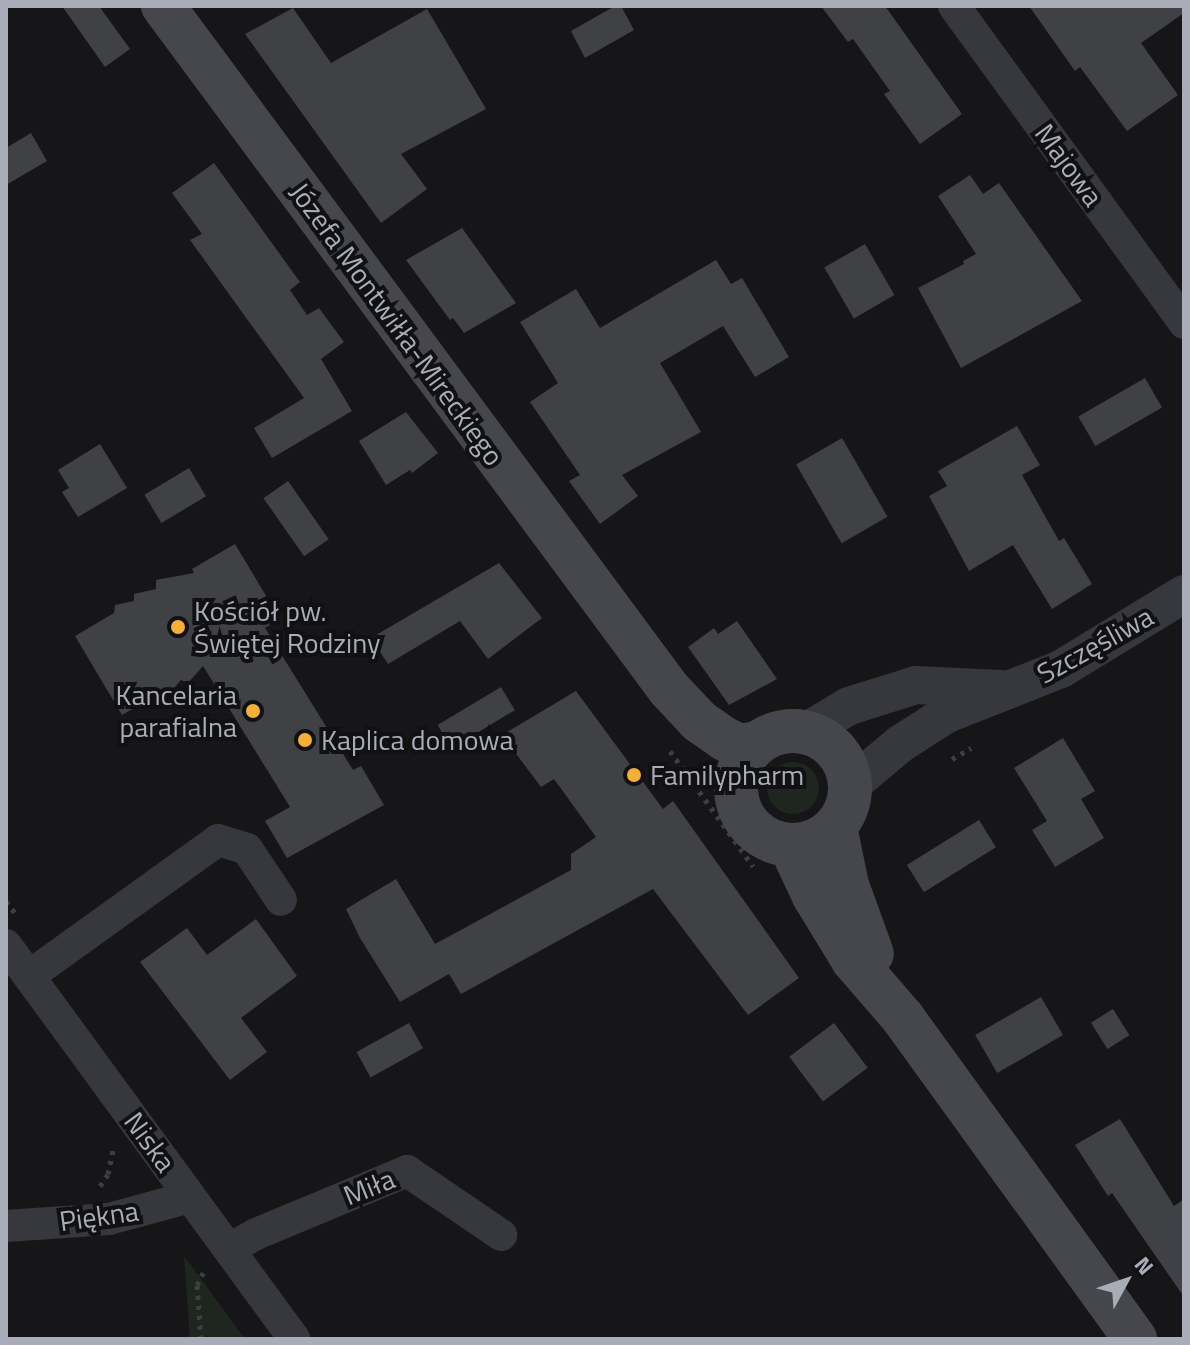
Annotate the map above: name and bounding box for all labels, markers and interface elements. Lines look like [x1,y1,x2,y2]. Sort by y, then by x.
street label: Majowa [1028,117,1110,213]
street label: Józefa Montwiłła-Mireckiego [283,176,511,472]
place label: Kościół pw. Świętej Rodziny [194,594,381,660]
street label: Szczęśliwa [1031,599,1159,691]
marker: Kościół pw. Świętej Rodziny [169,618,187,636]
place label: Kancelaria parafialna [115,678,237,744]
marker: Kancelaria parafialna [244,702,262,720]
place label: Kaplica domowa [321,723,514,757]
marker: Kaplica domowa [296,731,314,749]
place label: Familypharm [650,758,804,792]
marker: Familypharm [625,766,643,784]
street label: Niska [117,1106,183,1178]
street label: Miła [338,1162,400,1212]
street label: Piękna [57,1194,141,1238]
north arrow [1086,1241,1166,1321]
text: N [1126,1249,1162,1282]

